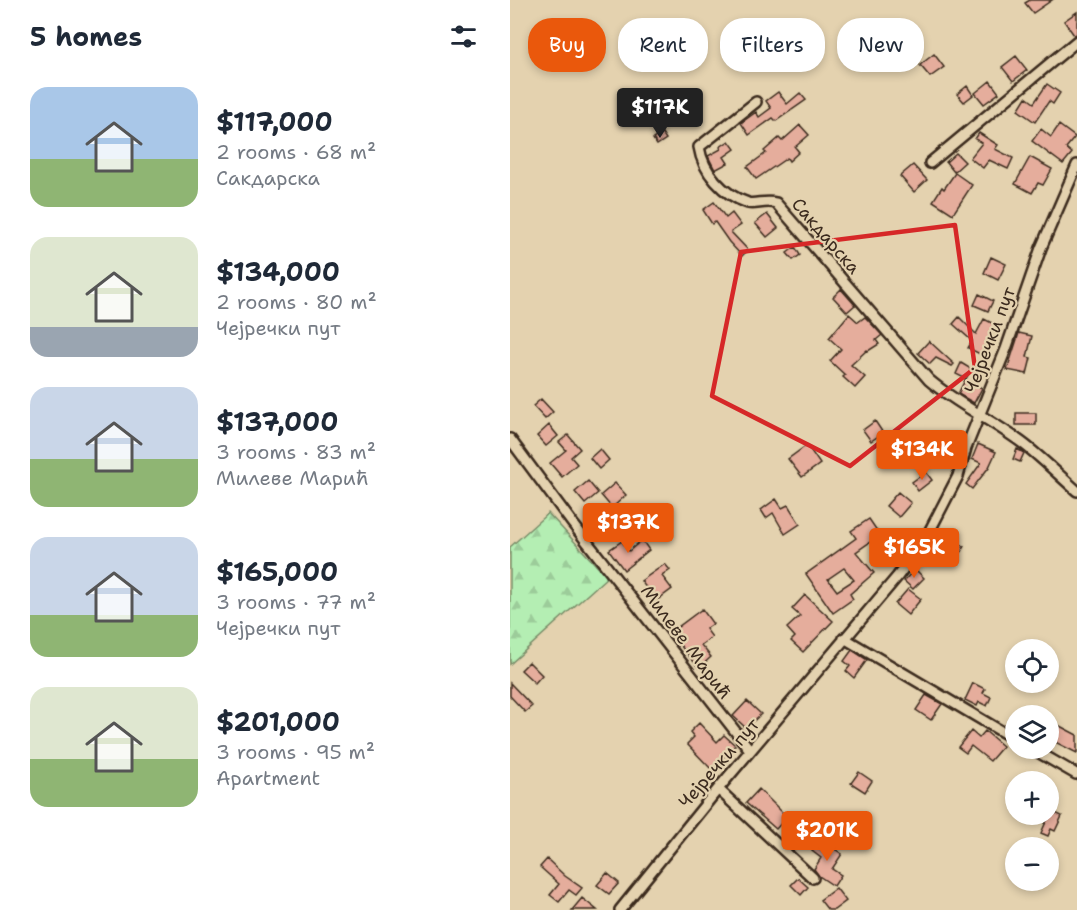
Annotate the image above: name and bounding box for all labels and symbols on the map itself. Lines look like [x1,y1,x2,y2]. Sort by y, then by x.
pin: $117K [618,88,702,139]
street label: Сакдарска [786,193,866,279]
street label: Чејречки пут [959,283,1022,397]
pin: $134K [880,430,964,481]
pin: $137K [586,503,670,554]
pin: $165K [872,528,956,579]
street label: Милеве Мaрић [635,580,737,704]
street label: Чејречки пут [673,712,765,813]
pin: $201K [785,811,869,862]

